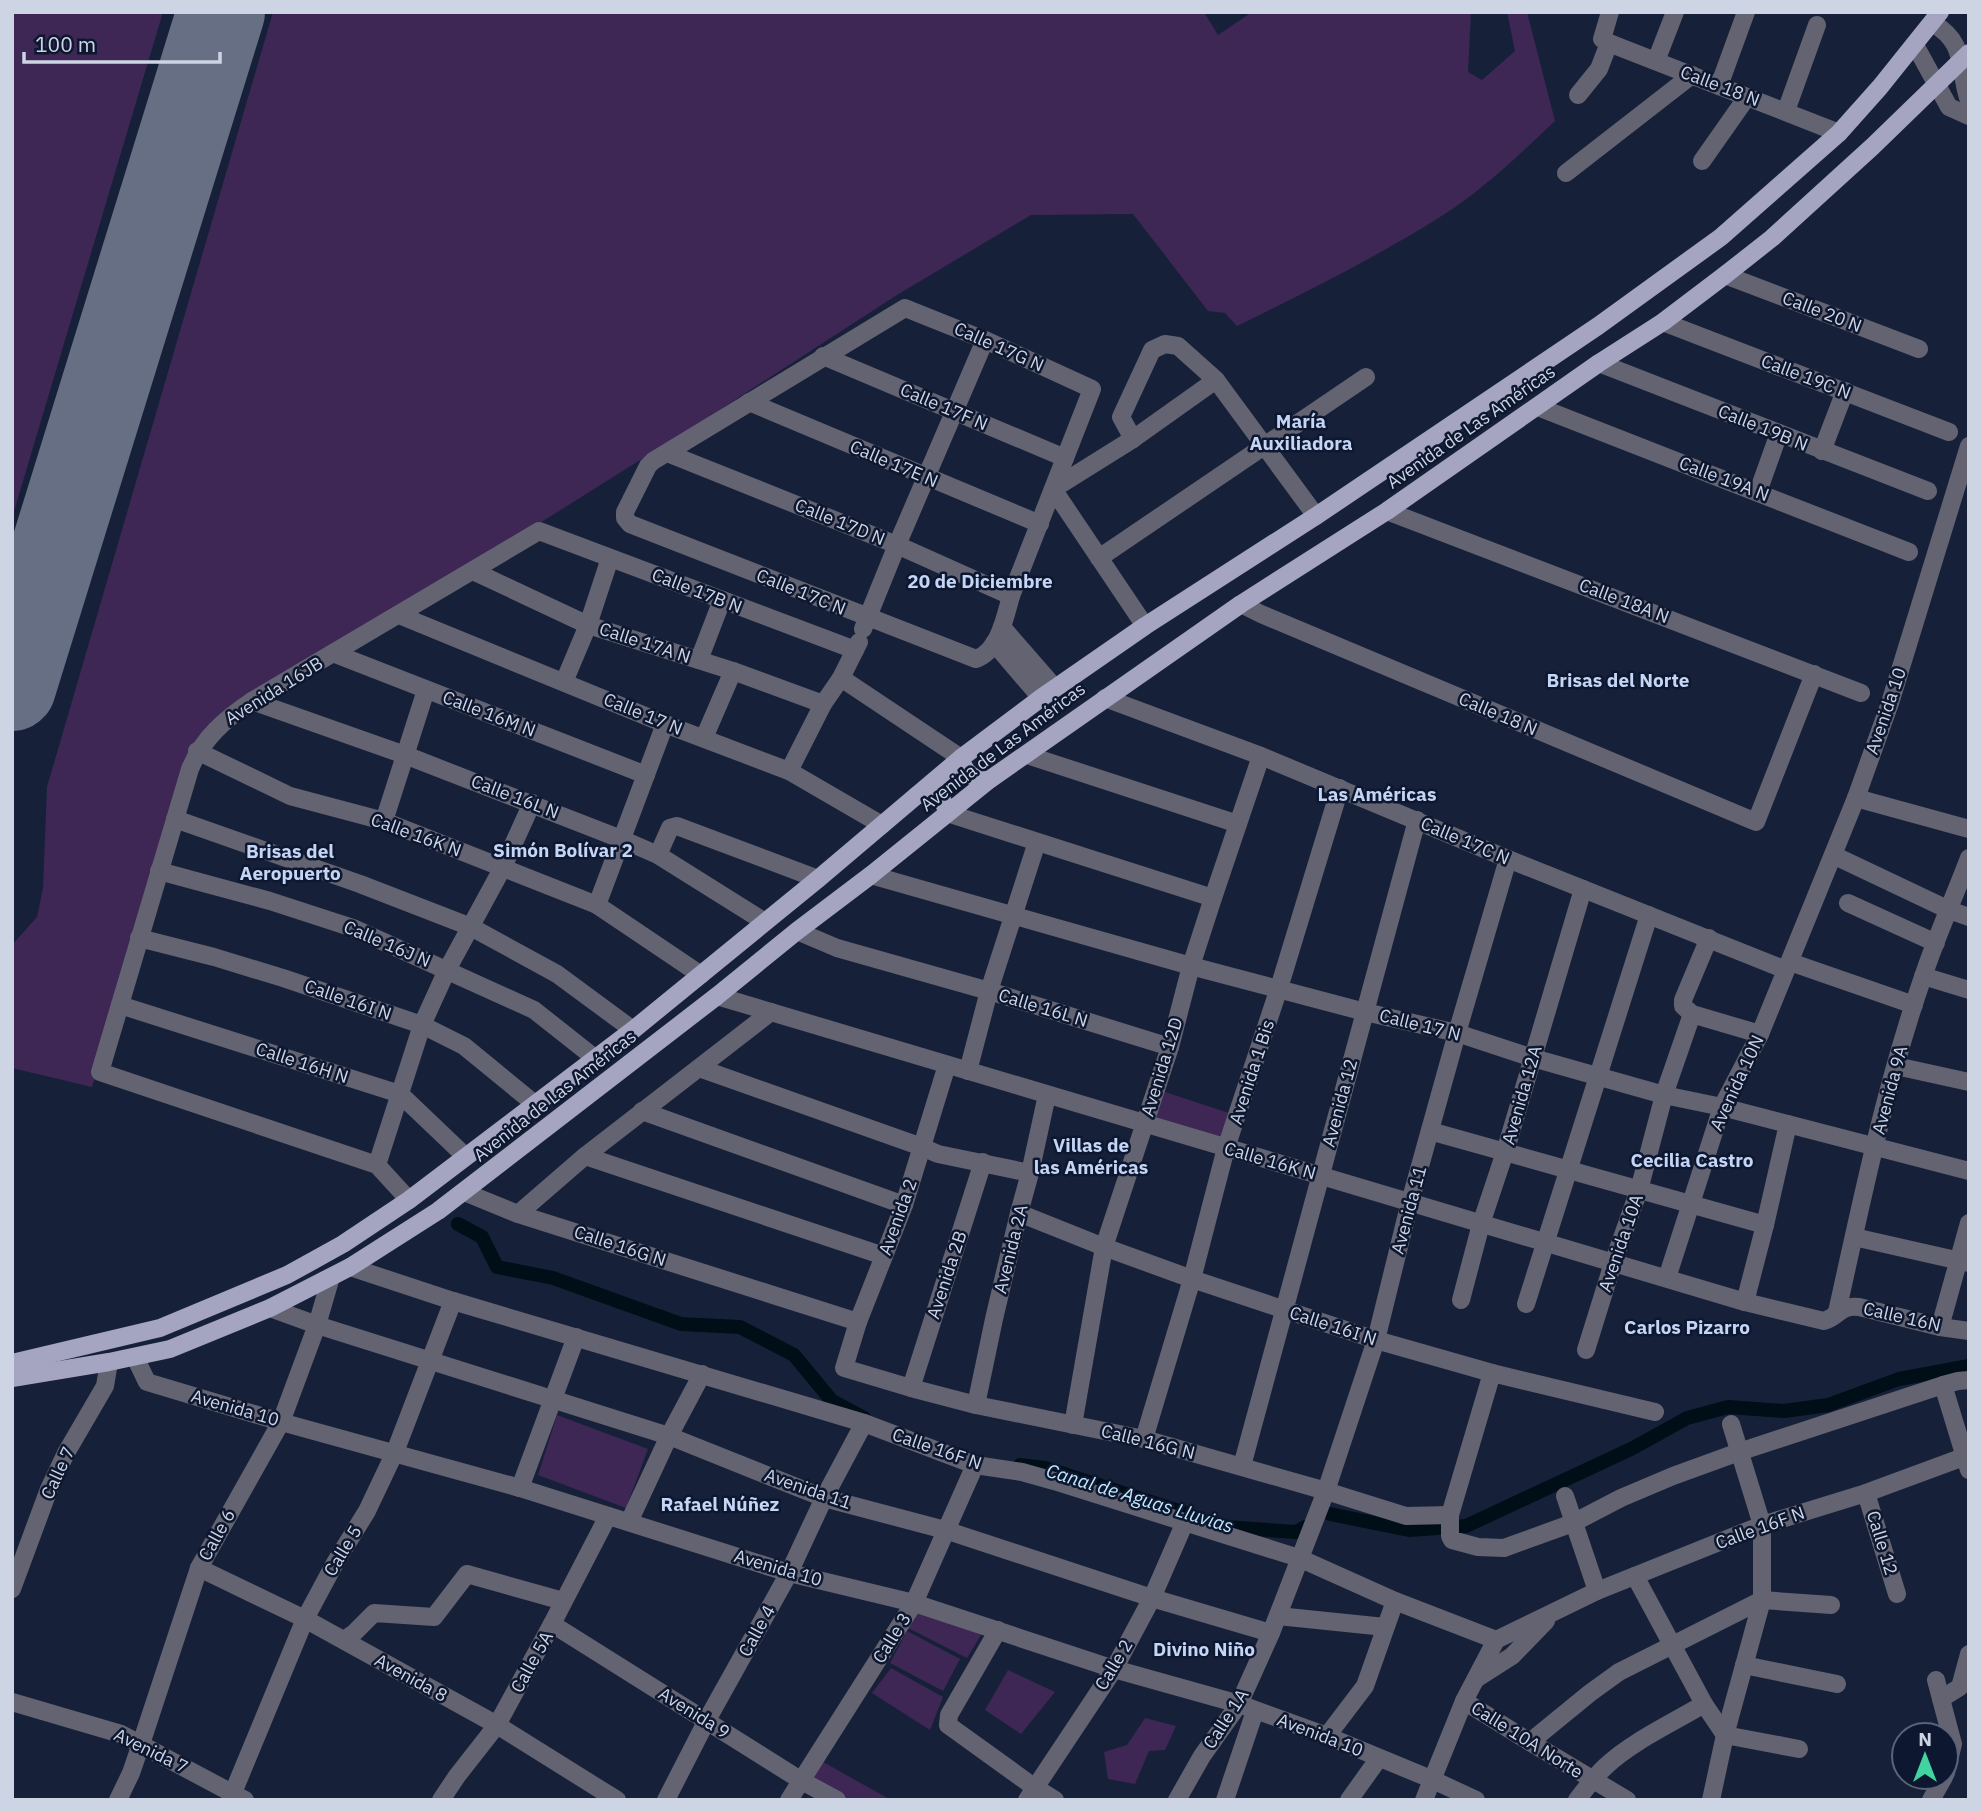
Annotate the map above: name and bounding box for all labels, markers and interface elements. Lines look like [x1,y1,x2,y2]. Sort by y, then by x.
scale bar [24,21,220,65]
text: 100 m [35,30,96,58]
street label: Calle 18 N [1677,60,1763,111]
street label: Calle 20 N [1779,286,1865,337]
street label: Calle 17G N [951,317,1048,377]
street label: Calle 19C N [1758,349,1854,404]
street label: Avenida de Las Américas [1382,360,1559,494]
street label: Calle 17F N [897,378,992,435]
street label: Calle 19B N [1715,399,1812,456]
district label: María Auxiliadora [1250,409,1353,455]
street label: Calle 17E N [847,435,942,492]
street label: Calle 19A N [1676,451,1773,506]
street label: Calle 17D N [792,493,889,550]
street label: Calle 17B N [649,563,746,618]
street label: Calle 17C N [753,563,849,620]
district label: 20 de Diciembre [907,569,1053,593]
street label: Calle 18A N [1576,573,1673,628]
street label: Calle 17A N [597,617,694,668]
street label: Avenida 16JB [220,651,327,730]
street label: Avenida 10 [1860,664,1911,757]
district label: Brisas del Norte [1547,668,1689,692]
street label: Avenida de Las Américas [916,677,1090,816]
street label: Calle 16M N [439,685,539,742]
street label: Calle 17 N [600,687,686,740]
street label: Calle 18 N [1455,687,1541,740]
street label: Calle 16L N [468,769,562,824]
district label: Las Américas [1317,782,1437,806]
street label: Calle 16K N [368,808,465,862]
street label: Calle 17C N [1417,812,1513,870]
district label: Simón Bolívar 2 [493,838,633,862]
district label: Brisas del Aeropuerto [239,839,341,885]
street label: Calle 16J N [340,915,434,972]
street label: Calle 16I N [302,974,395,1025]
street label: Calle 16L N [996,983,1091,1032]
street label: Calle 17 N [1377,1003,1463,1046]
street label: Avenida 12D [1136,1014,1188,1119]
street label: Avenida 1 Bis [1224,1017,1279,1127]
street label: Avenida de Las Américas [469,1025,641,1166]
street label: Avenida 10N [1704,1031,1769,1134]
street label: Calle 16H N [253,1037,351,1088]
street label: Avenida 12A [1496,1042,1547,1147]
street label: Avenida 9A [1867,1042,1913,1137]
street label: Avenida 12 [1317,1056,1362,1150]
district label: Villas de las Américas [1034,1133,1148,1179]
street label: Calle 16K N [1221,1136,1319,1185]
district label: Cecilia Castro [1631,1148,1754,1172]
street label: Avenida 11 [1386,1163,1431,1257]
street label: Avenida 2 [873,1175,922,1258]
street label: Avenida 10A [1593,1190,1648,1295]
street label: Avenida 2A [988,1201,1033,1296]
street label: Calle 16G N [571,1220,669,1271]
street label: Avenida 2B [921,1228,972,1322]
street label: Calle 16N [1861,1296,1943,1337]
street label: Calle 16I N [1287,1301,1380,1350]
district label: Carlos Pizarro [1624,1315,1750,1339]
street label: Avenida 10 [189,1384,282,1431]
street label: Calle 16G N [1099,1419,1197,1464]
street label: Calle 16F N [889,1422,985,1475]
street label: Calle 7 [35,1443,80,1503]
water label: Canal de Aguas Lluvias [1044,1458,1237,1538]
street label: Avenida 11 [762,1463,855,1514]
district label: Rafael Núñez [661,1492,780,1516]
street label: Calle 16F N [1712,1501,1808,1554]
street label: Calle 6 [193,1505,240,1565]
street label: Calle 12 [1862,1508,1903,1578]
street label: Calle 5 [318,1521,367,1580]
street label: Avenida 10 [732,1544,825,1591]
street label: Calle 4 [733,1601,780,1661]
street label: Calle 3 [867,1608,916,1667]
street label: Calle 5A [505,1627,558,1697]
street label: Calle 2 [1089,1635,1138,1694]
district label: Divino Niño [1153,1637,1255,1661]
street label: Avenida 8 [371,1648,452,1707]
street label: Avenida 9 [654,1682,734,1743]
street label: Calle 1A [1198,1684,1254,1753]
street label: Calle 10A Norte [1467,1696,1588,1783]
street label: Avenida 10 [1274,1708,1367,1761]
north arrow [1890,1721,1960,1791]
street label: Avenida 7 [110,1723,192,1778]
text: N [1918,1727,1932,1751]

